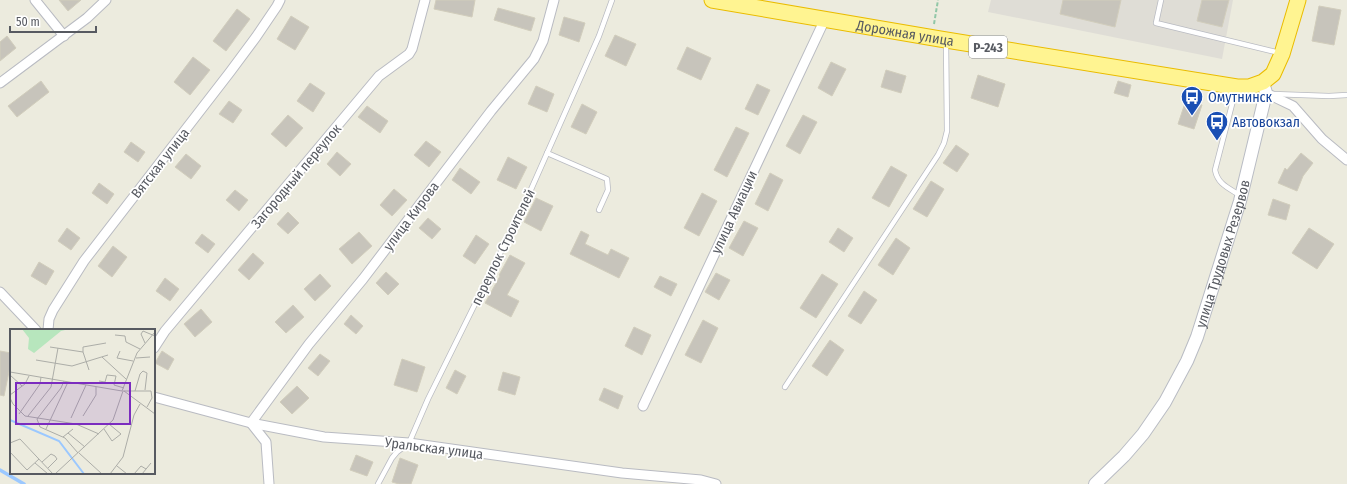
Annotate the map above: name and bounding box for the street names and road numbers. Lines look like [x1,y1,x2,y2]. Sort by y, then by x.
street label: Дорожная улица [854,17,955,50]
road number: Р-243 [969,36,1007,58]
street label: Загородный переулок [248,120,345,232]
street label: Вятская улица [128,125,193,202]
street label: улица Авиации [708,168,761,256]
street label: улица Кирова [380,178,443,254]
street label: улица Трудовых Резервов [1192,178,1254,330]
street label: переулок Строителей [468,186,539,308]
street label: Уральская улица [383,434,484,463]

